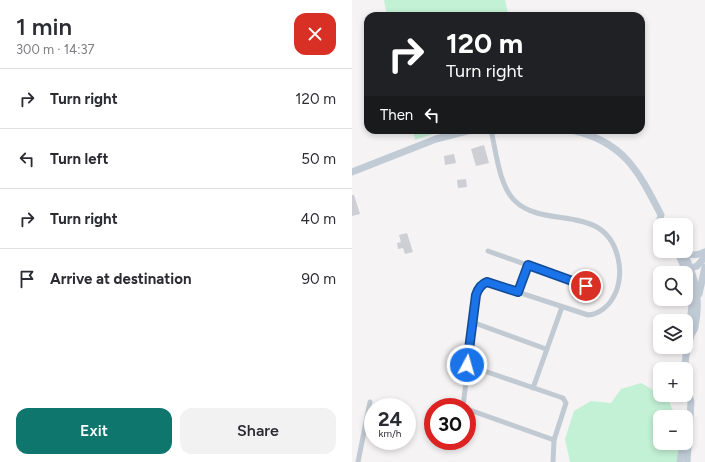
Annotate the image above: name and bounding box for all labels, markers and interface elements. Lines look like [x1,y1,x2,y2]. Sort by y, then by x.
text: 1 min [16,12,72,41]
button: close [294,13,336,55]
text: 120 m [446,26,523,60]
icon: right [380,28,432,80]
text: 300 m · 14:37 [16,42,95,57]
text: Turn right [446,60,523,82]
icon: right [16,88,38,110]
text: Turn right [50,90,118,108]
text: 120 m [295,90,336,108]
icon: left [421,104,443,126]
text: Then [380,106,413,124]
icon: left [16,148,38,170]
text: Turn left [50,150,108,168]
text: 50 m [301,150,336,168]
icon: right [16,208,38,230]
text: Turn right [50,210,118,228]
text: 40 m [301,210,336,228]
map controls [653,218,693,450]
button: sound [653,218,693,258]
button: search [653,266,693,306]
icon: arrive [16,268,38,290]
pin [569,269,603,303]
text: Arrive at destination [50,270,191,288]
text: 90 m [301,270,336,288]
icon: arrive [575,275,597,297]
button: layers [653,314,693,354]
position arrow [446,344,488,386]
button: + [653,362,693,402]
speed limit sign: 30 [424,398,476,450]
text: 24 [378,407,402,431]
button: Exit [16,408,172,454]
button: Share [180,408,336,454]
button: − [653,410,693,450]
text: km/h [379,427,401,440]

